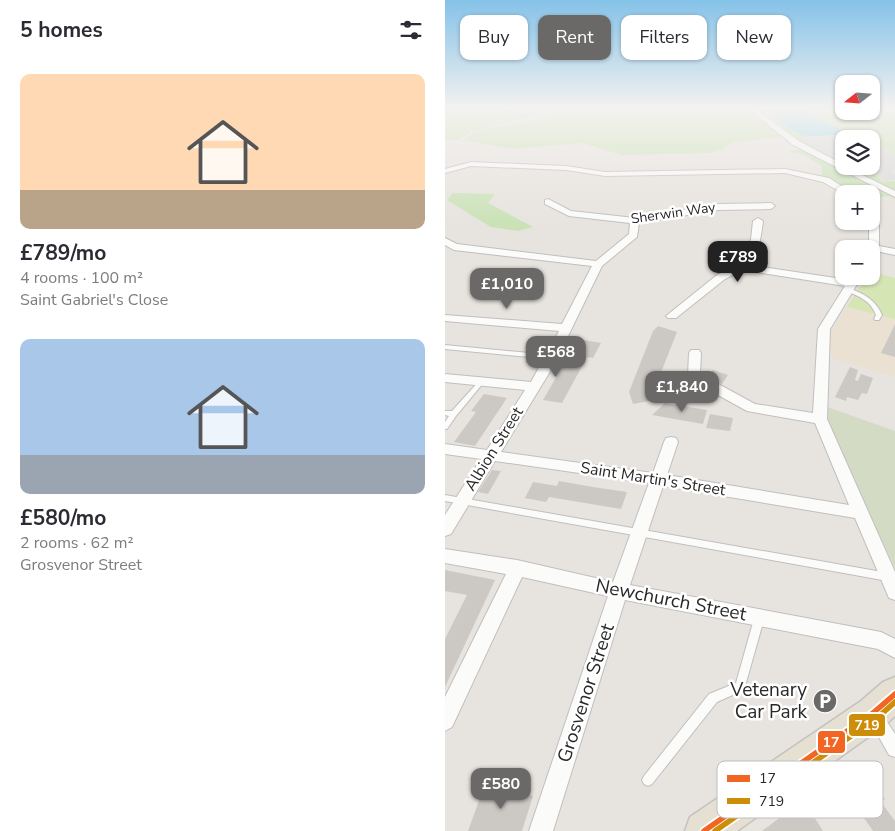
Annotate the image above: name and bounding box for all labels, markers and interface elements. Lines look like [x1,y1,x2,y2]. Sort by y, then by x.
chip: Buy [460,15,528,60]
chip: Rent [538,15,611,60]
chip: Filters [621,15,707,60]
chip: New [717,15,791,60]
text: 5 homes [20,16,103,44]
icon: filters [397,16,425,44]
north arrow [835,75,880,120]
map controls [835,75,880,285]
icon: home [178,107,268,197]
button: layers [835,130,880,175]
button: + [835,185,880,230]
street label: Sherwin Way [630,198,717,228]
text: £789/mo [20,239,106,267]
pin: £789 [708,240,768,283]
button: − [835,240,880,285]
text: £789 [719,246,757,268]
text: 4 rooms · 100 m² [20,267,143,289]
pin: £1,010 [466,268,548,310]
text: £1,010 [481,273,533,295]
text: Saint Gabriel's Close [20,289,168,311]
pin: £568 [526,336,586,378]
text: £568 [537,341,575,363]
pin: £1,840 [641,370,723,413]
icon: home [178,372,268,462]
text: £1,840 [656,376,708,398]
street label: Albion Street [459,402,529,495]
street label: Saint Martin's Street [579,457,727,501]
text: £580/mo [20,504,106,532]
text: 2 rooms · 62 m² [20,532,133,554]
text: Grosvenor Street [20,554,142,576]
street label: Newchurch Street [593,573,749,627]
street label: Grosvenor Street [551,620,621,766]
place label: Vetenary Car Park [729,677,807,725]
parking icon: Vetenary Car Park [812,688,838,714]
line badge: 719 [848,713,886,737]
text: 719 [854,716,880,735]
line badge: 17 [817,730,846,754]
text: 17 [823,733,839,752]
legend [717,761,883,818]
pin: £580 [471,768,531,810]
text: 17 [759,769,776,788]
text: £580 [482,773,520,795]
text: 719 [759,792,784,811]

